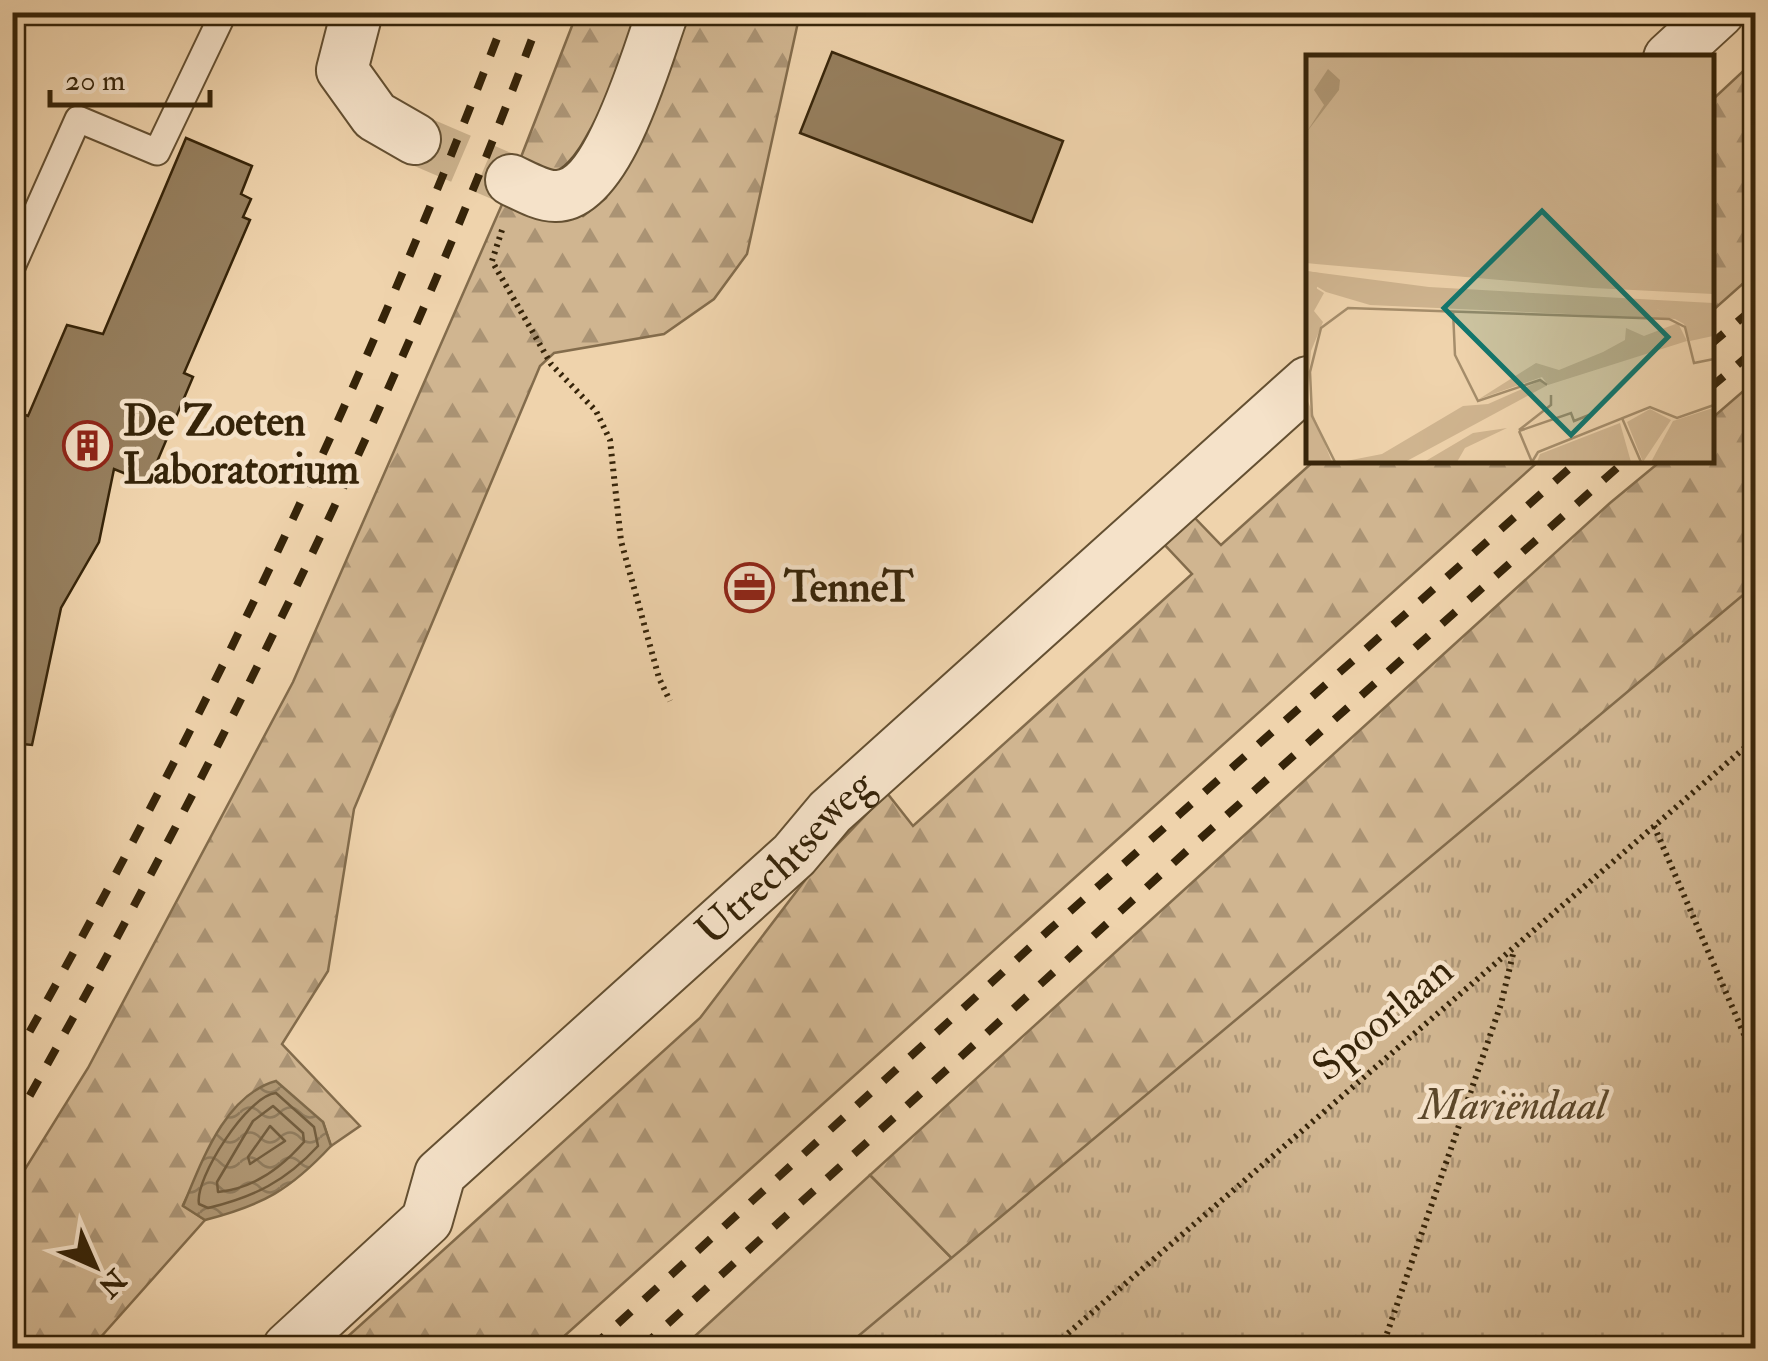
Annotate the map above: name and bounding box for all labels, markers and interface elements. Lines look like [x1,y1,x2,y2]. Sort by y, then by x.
scale bar [50,45,210,107]
inset map [1306,55,1713,462]
text: 20 m [65,62,125,99]
place label: De Zoeten Laboratorium [123,396,360,496]
building icon: De Zoeten Laboratorium [62,420,114,472]
office icon: TenneT [723,562,775,614]
place label: TenneT [783,562,914,614]
street label: Utrechtseweg [685,758,886,957]
street label: Spoorlaan [1302,945,1464,1093]
park label: Mariëndaal [1416,1080,1610,1132]
north arrow [45,1216,145,1316]
text: N [90,1261,134,1305]

